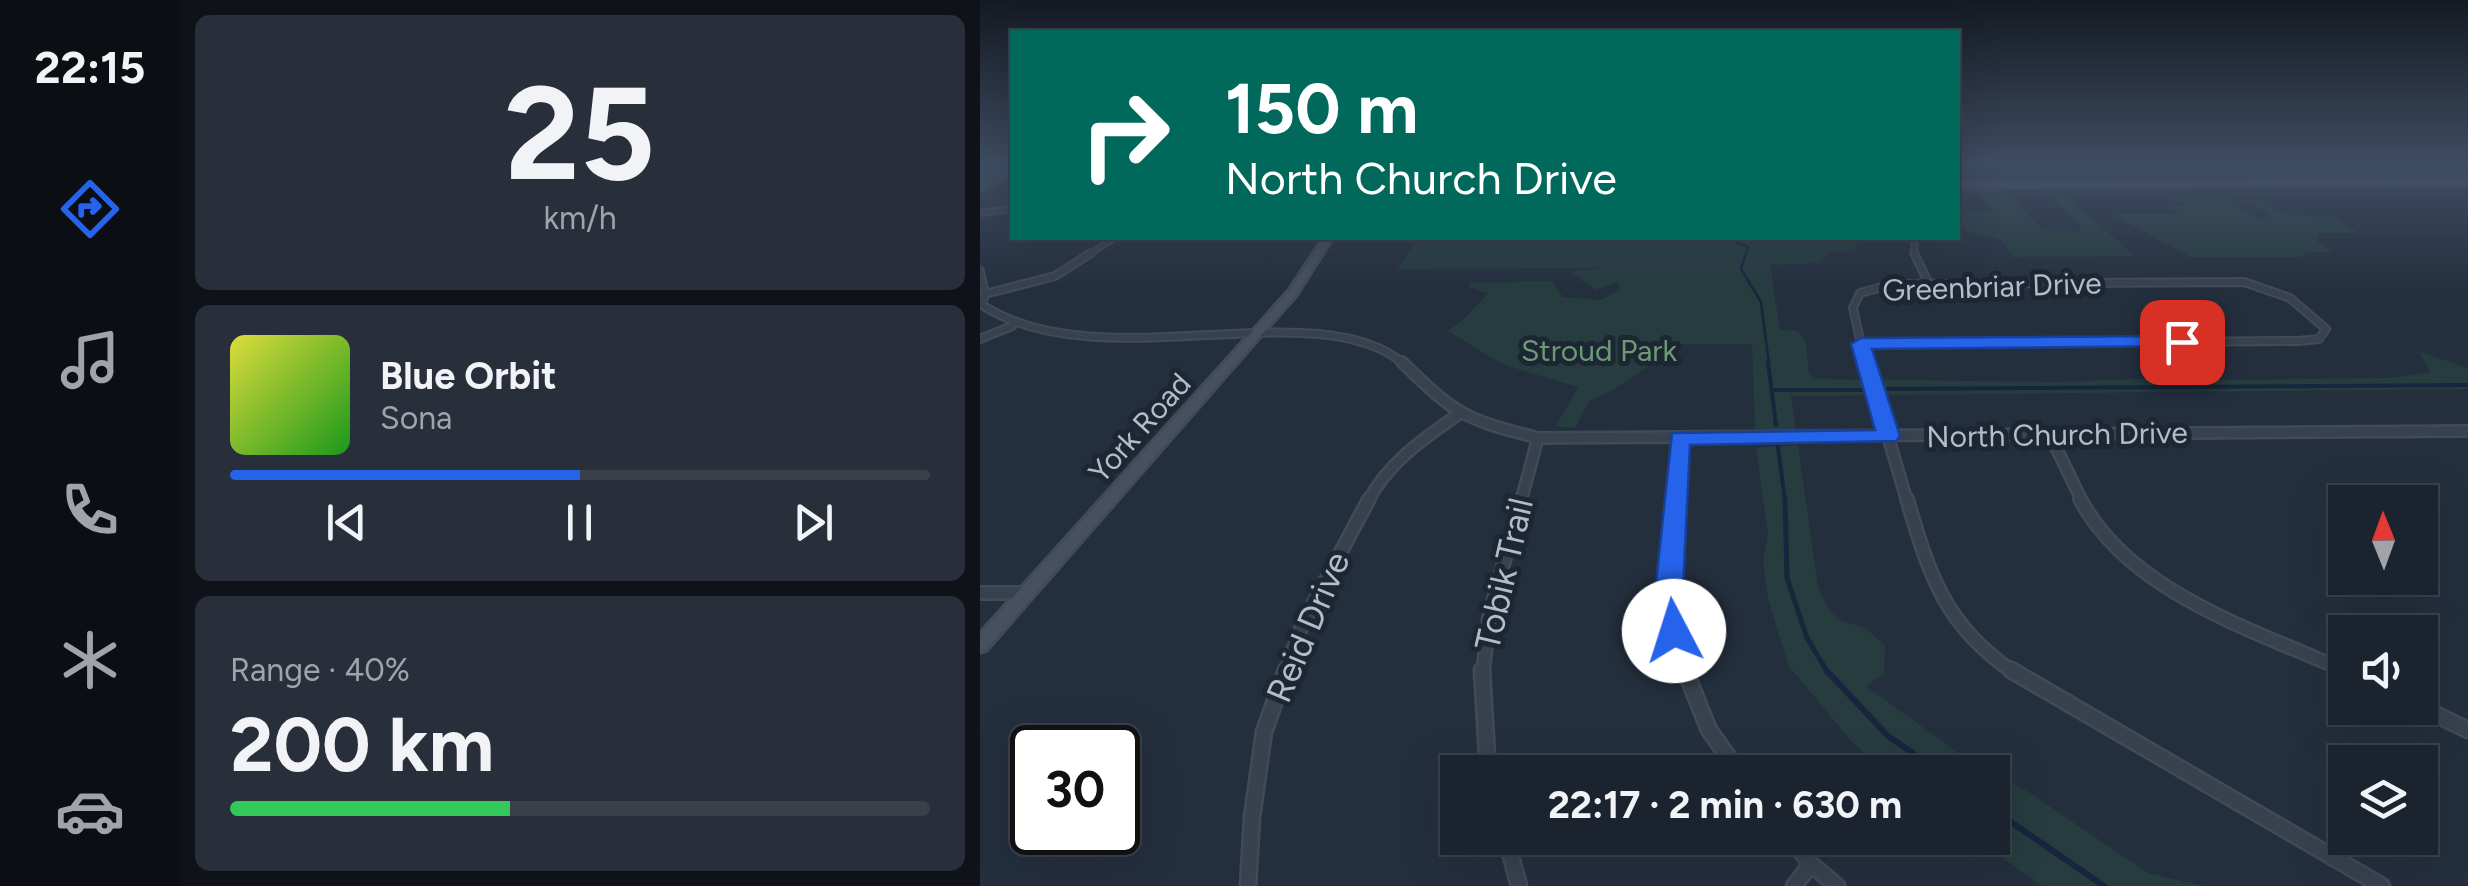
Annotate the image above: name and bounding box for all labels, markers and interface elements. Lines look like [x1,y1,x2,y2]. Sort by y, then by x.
text: 22:15 [35,40,145,94]
text: 25 [505,56,655,212]
text: 150 m [1225,66,1418,151]
icon: right [1060,70,1190,200]
text: North Church Drive [1225,151,1617,205]
icon: directions [55,174,125,244]
text: km/h [543,199,617,237]
street label: Greenbriar Drive [1882,264,2102,309]
pin [2140,300,2225,385]
icon: arrive [2155,315,2210,370]
icon: music [55,325,125,395]
park label: Stroud Park [1521,332,1677,369]
text: Blue Orbit [380,353,556,399]
street label: York Road [1081,365,1199,490]
text: Sona [380,399,452,437]
street label: North Church Drive [1926,414,2188,455]
icon: phone [55,475,125,545]
north arrow [2328,485,2438,595]
map controls [2328,485,2438,855]
street label: Tobik Trail [1466,494,1542,654]
icon: previous [319,495,374,550]
icon: pause [552,495,607,550]
icon: next [786,495,841,550]
street label: Reid Drive [1258,546,1358,708]
position arrow [1622,579,1726,683]
button: sound [2328,615,2438,725]
icon: climate [55,625,125,695]
text: Range · 40% [230,651,410,689]
text: 200 km [230,700,494,790]
speed limit sign: 30 [1010,725,1140,855]
button: layers [2328,745,2438,855]
icon: car [55,776,125,846]
text: 22:17 · 2 min · 630 m [1548,782,1902,828]

